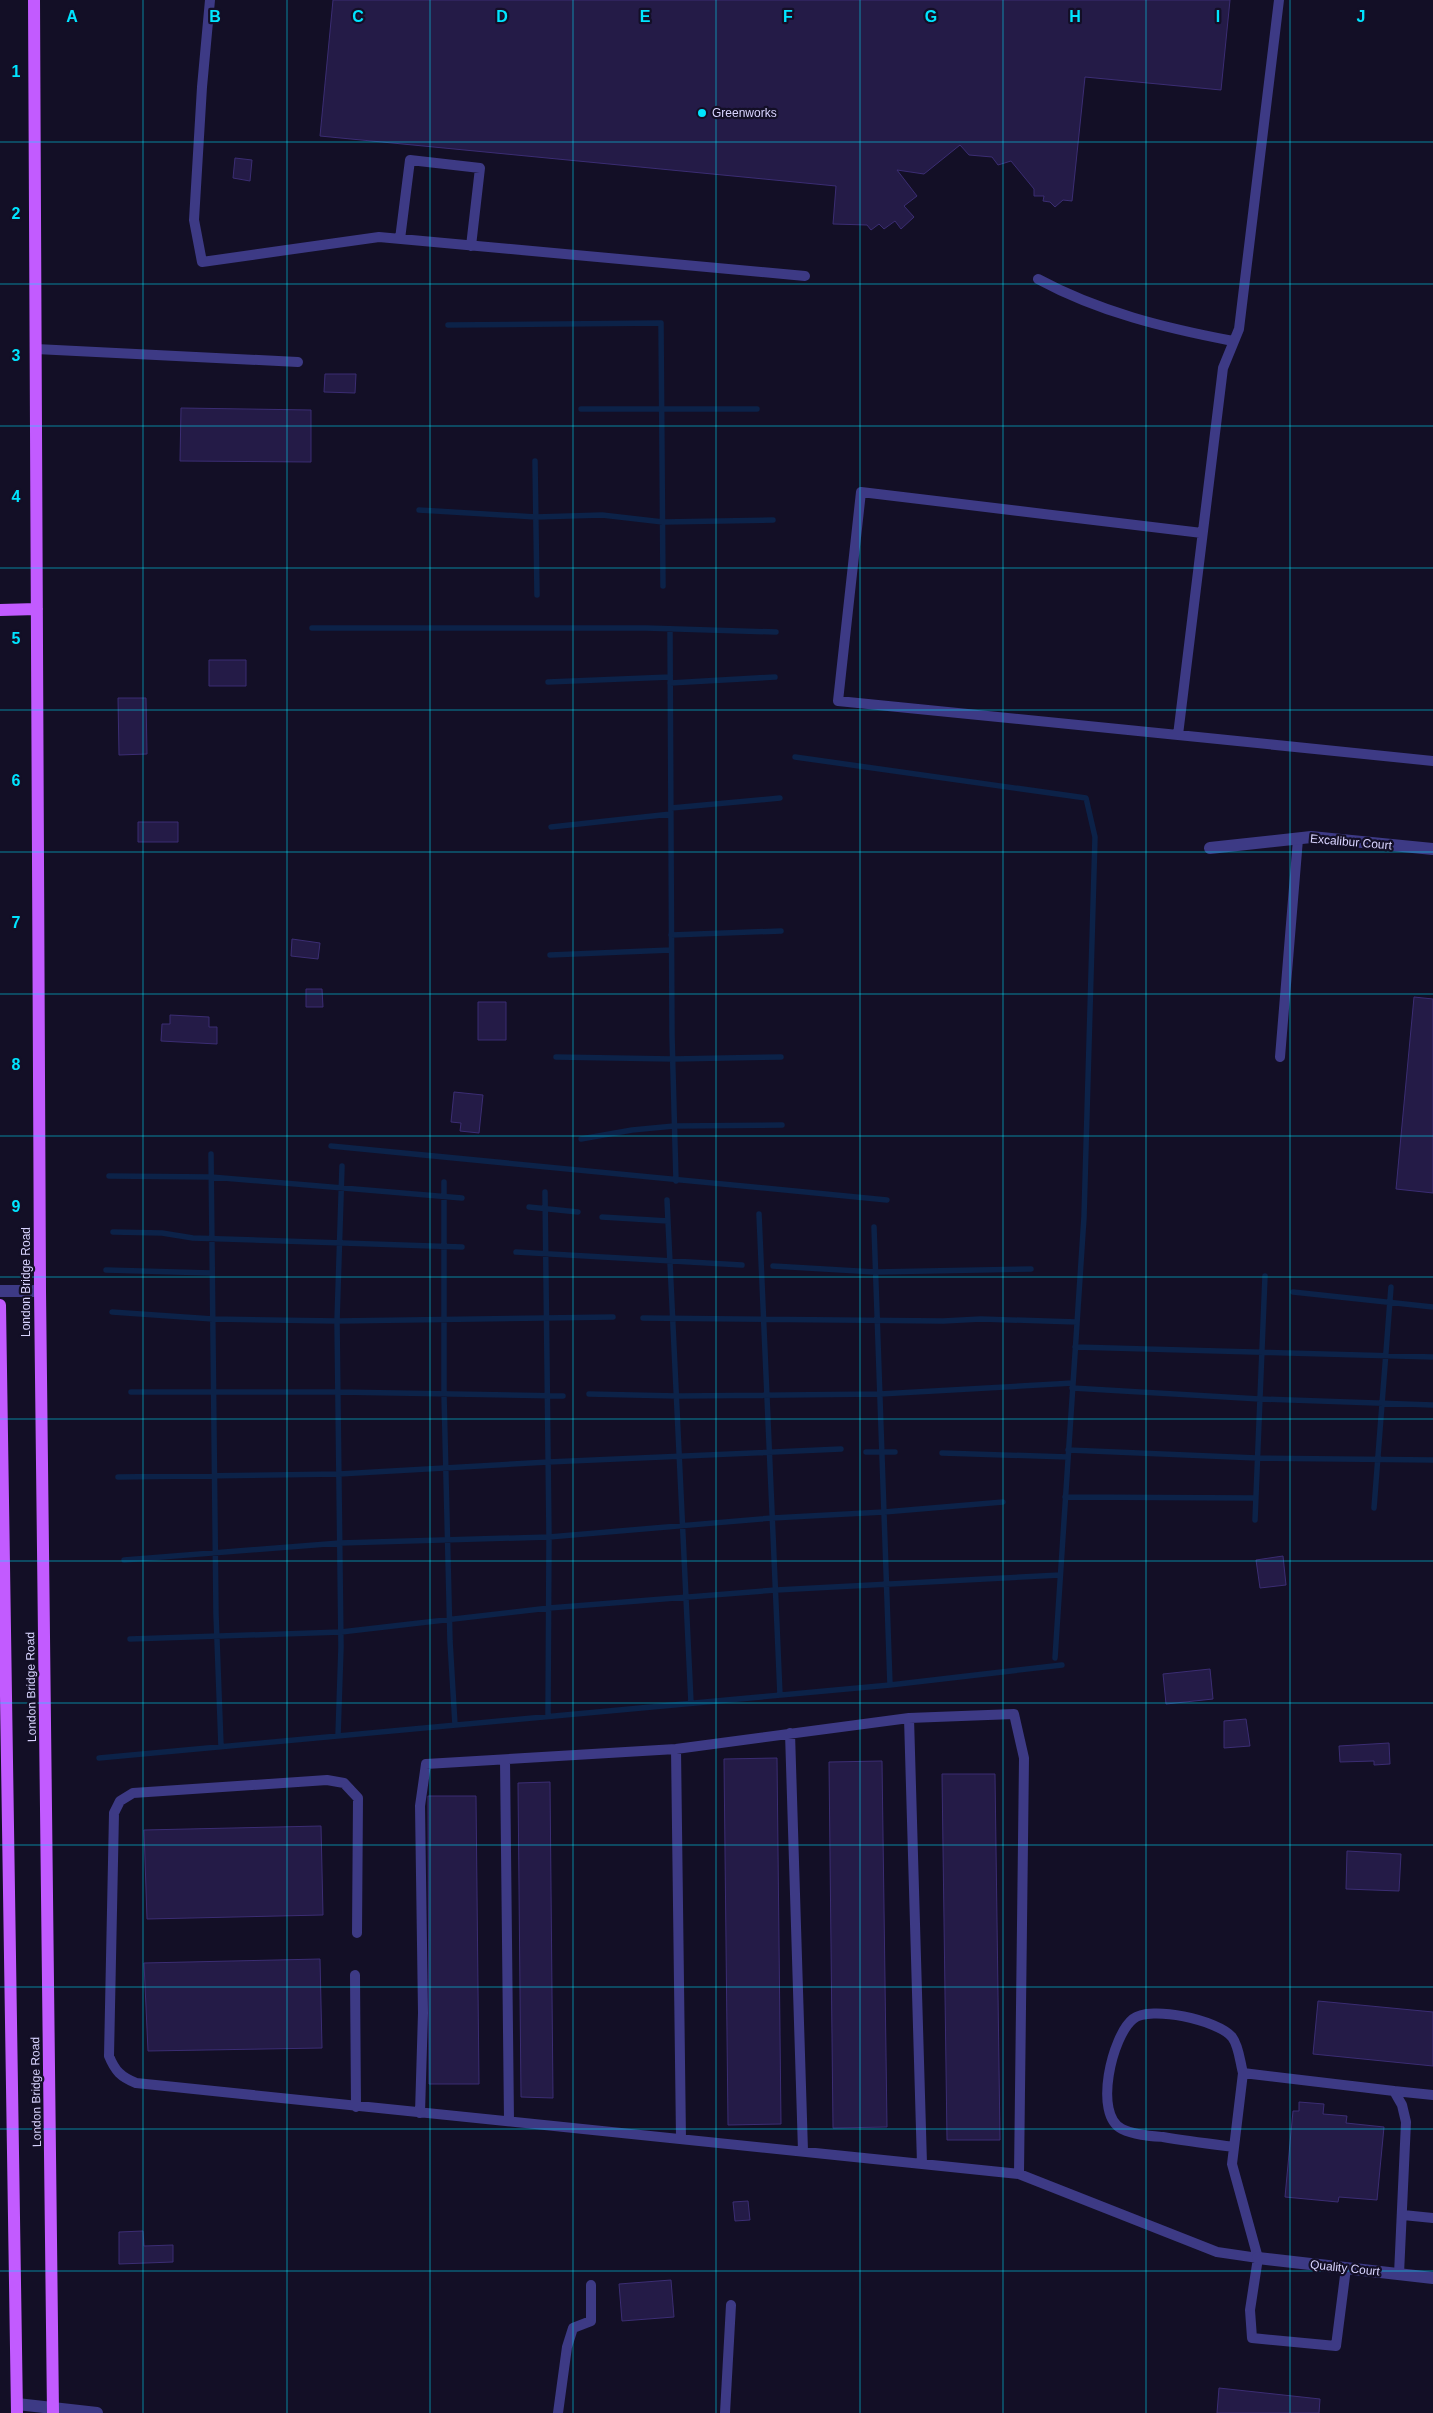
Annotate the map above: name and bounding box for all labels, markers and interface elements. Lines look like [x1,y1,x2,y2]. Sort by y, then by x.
text: A [66,8,78,25]
text: B [209,8,221,25]
text: C [352,8,364,25]
text: D [496,8,508,25]
text: E [640,8,651,25]
text: F [783,8,793,25]
text: G [925,8,937,25]
text: H [1069,8,1081,25]
text: I [1216,8,1220,25]
text: J [1357,8,1365,25]
text: 1 [12,63,21,80]
place label: Greenworks [712,106,777,120]
marker: Greenworks [696,107,708,119]
text: 2 [12,205,21,222]
text: 3 [12,347,21,364]
text: 4 [12,488,21,505]
text: 5 [12,630,21,647]
text: 6 [12,772,21,789]
street label: Excalibur Court [1310,831,1393,853]
text: 7 [12,914,21,931]
text: 8 [12,1056,21,1073]
text: 9 [12,1198,21,1215]
street label: London Bridge Road [19,1227,33,1337]
street label: London Bridge Road [23,1632,39,1742]
street label: London Bridge Road [28,2037,44,2147]
street label: Quality Court [1309,2257,1381,2279]

